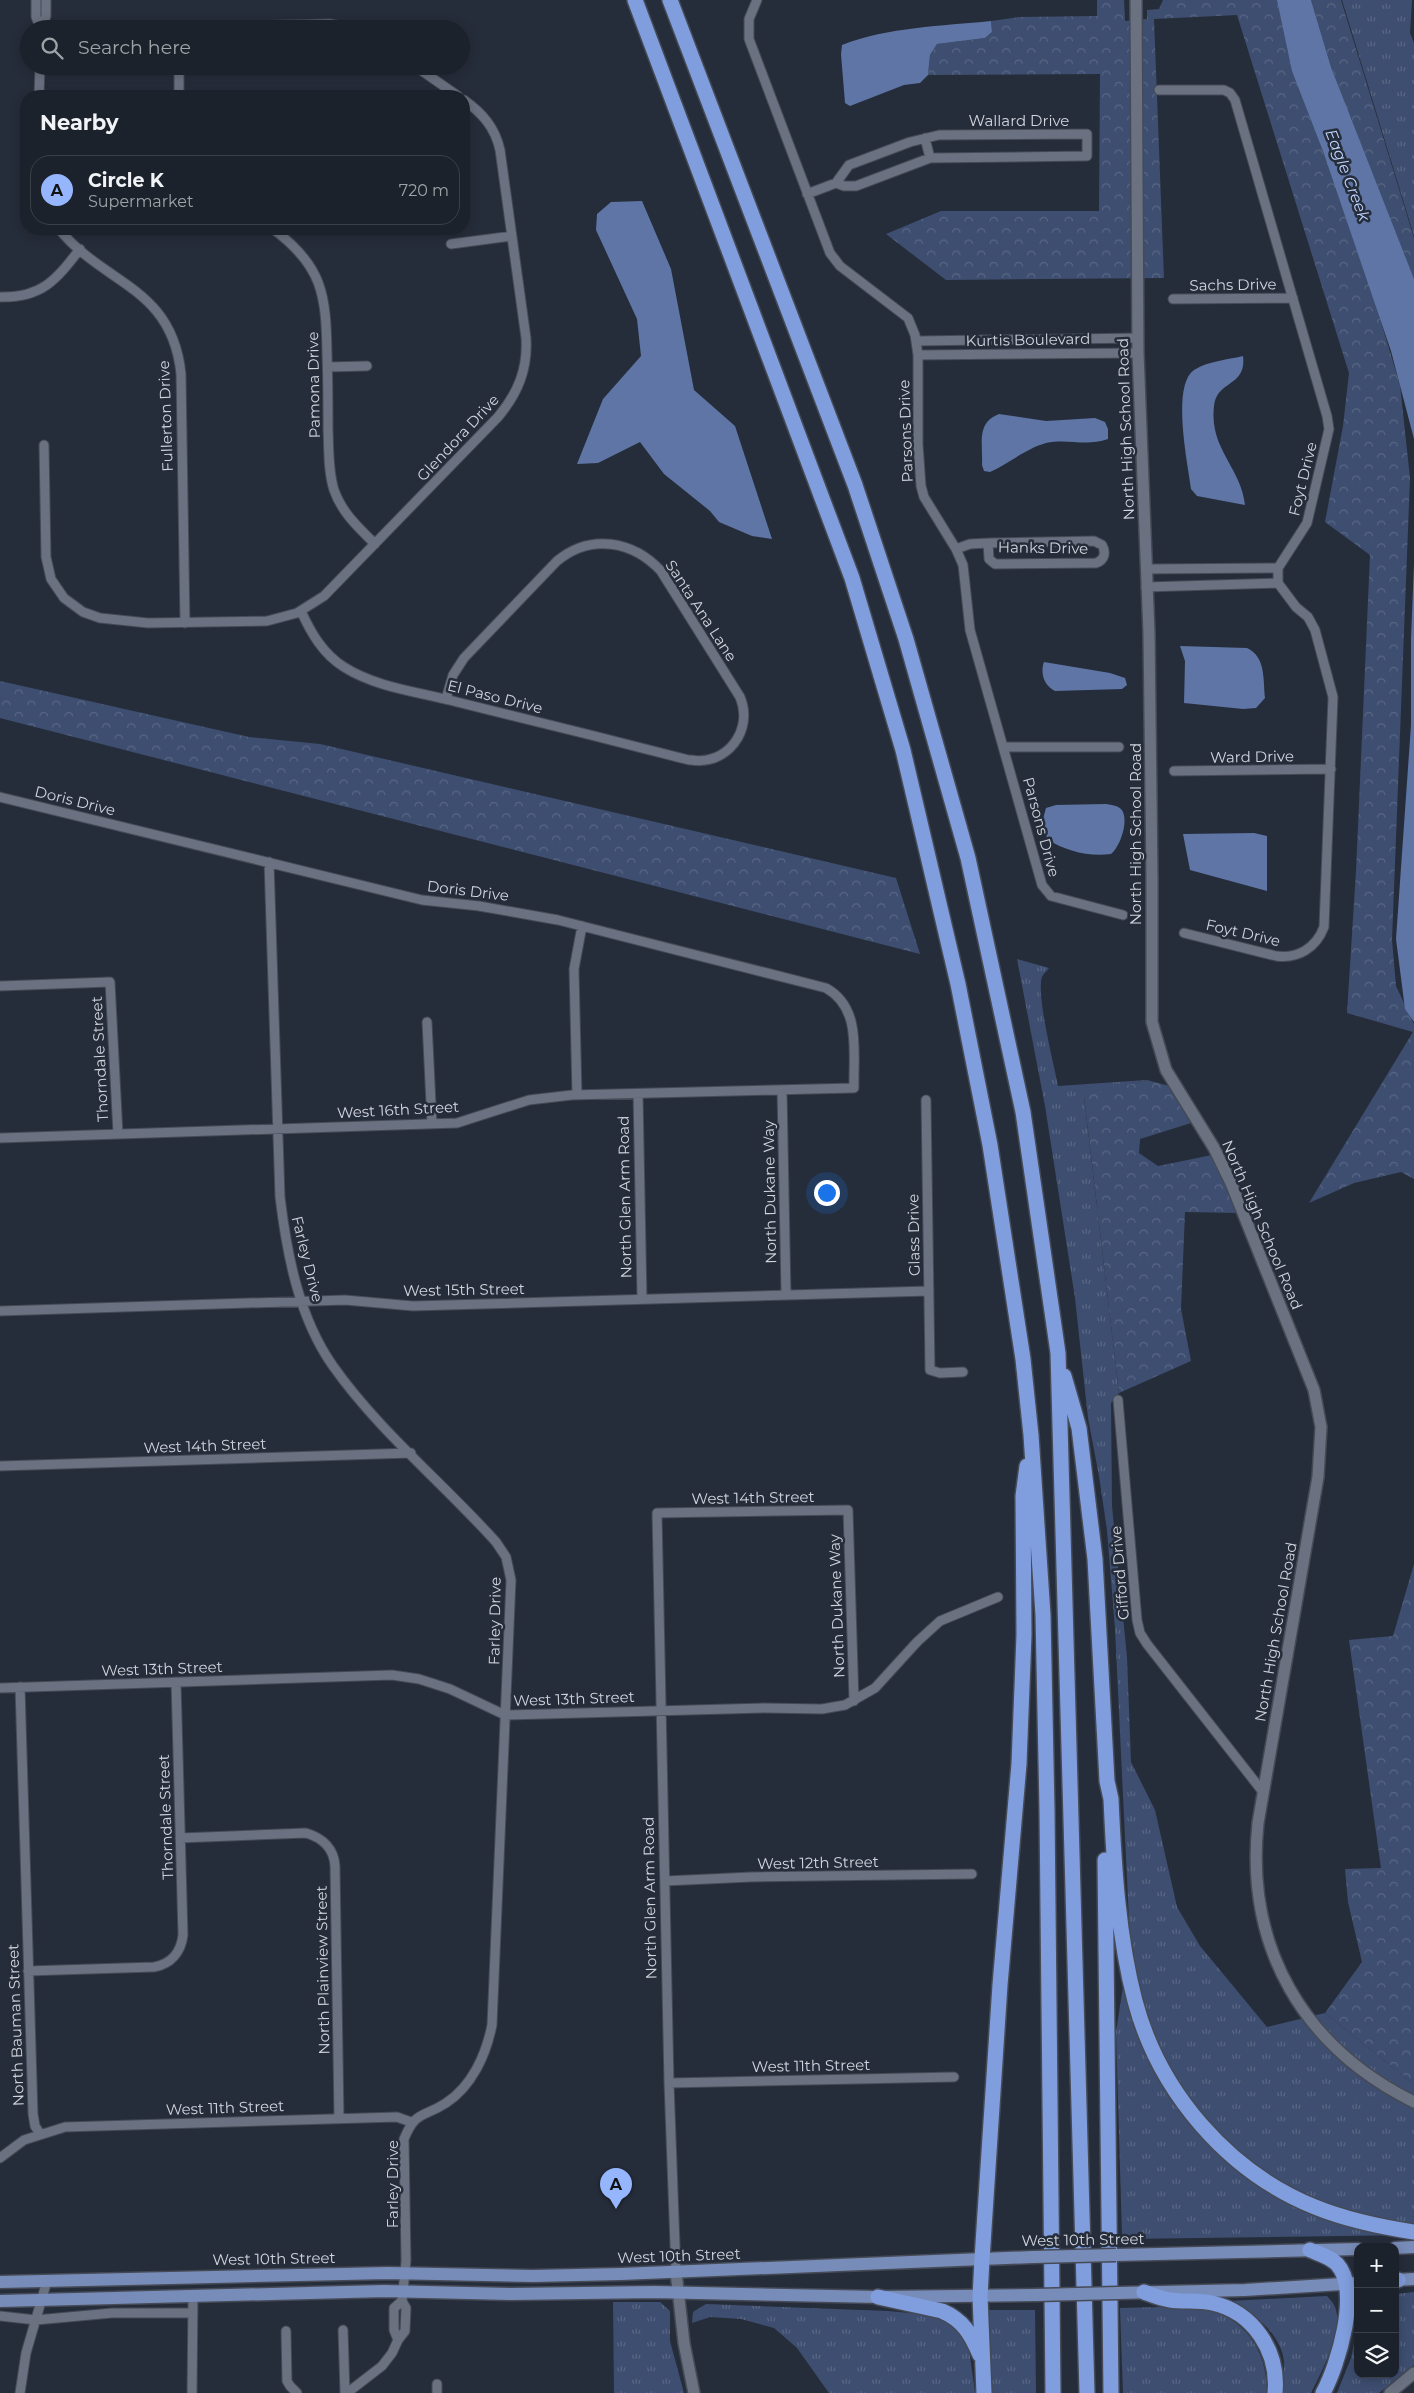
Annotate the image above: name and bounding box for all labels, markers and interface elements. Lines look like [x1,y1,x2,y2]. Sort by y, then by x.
search box [20,20,470,75]
icon: search [38,34,66,62]
text: Search here [78,36,191,59]
text: Nearby [40,110,119,135]
street label: Wallard Drive [969,111,1069,130]
water label: Eagle Creek [1321,126,1374,225]
text: Circle K [88,169,164,192]
text: A [51,181,63,200]
text: 720 m [399,181,449,200]
text: Supermarket [88,192,194,211]
street label: Sachs Drive [1189,274,1277,295]
street label: Kurtis Boulevard [966,329,1090,350]
street label: Pamona Drive [303,331,324,439]
street label: North High School Road [1113,338,1138,520]
street label: Fullerton Drive [154,360,177,472]
street label: Parsons Drive [894,379,917,483]
street label: Glendora Drive [413,390,503,485]
street label: Foyt Drive [1284,440,1321,518]
street label: Hanks Drive [998,537,1088,558]
street label: Santa Ana Lane [661,556,741,665]
street label: El Paso Drive [446,676,545,718]
street label: North High School Road [1126,743,1145,925]
street label: Ward Drive [1210,746,1294,767]
street label: Parsons Drive [1019,775,1064,879]
street label: Doris Drive [33,781,117,820]
street label: Doris Drive [426,876,510,905]
street label: Foyt Drive [1204,915,1282,950]
street label: Thorndale Street [87,996,112,1122]
street label: West 16th Street [336,1097,460,1122]
street label: North Glen Arm Road [614,1116,635,1278]
street label: North Dukane Way [759,1119,780,1264]
street label: North High School Road [1218,1137,1307,1312]
your location [814,1180,840,1206]
street label: Glass Drive [903,1194,924,1276]
street label: Farley Drive [288,1214,327,1304]
street label: West 15th Street [403,1279,525,1300]
street label: West 14th Street [143,1434,267,1457]
street label: West 14th Street [691,1487,815,1508]
street label: Gifford Drive [1106,1525,1133,1621]
street label: North Dukane Way [824,1533,849,1678]
street label: North High School Road [1250,1541,1301,1723]
street label: Farley Drive [484,1577,505,1665]
street label: West 13th Street [101,1657,223,1680]
street label: West 13th Street [513,1687,635,1710]
street label: Thorndale Street [154,1754,177,1880]
street label: North Glen Arm Road [639,1817,660,1979]
street label: West 12th Street [757,1852,879,1873]
street label: North Plainview Street [312,1885,333,2055]
street label: North Bauman Street [3,1944,28,2107]
street label: West 11th Street [752,2055,870,2076]
street label: West 11th Street [165,2096,285,2119]
street label: Farley Drive [383,2140,402,2228]
pin: A [600,2168,632,2209]
street label: West 10th Street [1021,2229,1145,2250]
map controls [1354,2243,1399,2378]
button: + [1354,2243,1399,2288]
street label: West 10th Street [617,2244,741,2267]
street label: West 10th Street [212,2248,336,2269]
button: − [1354,2288,1399,2333]
button: layers [1354,2333,1399,2378]

